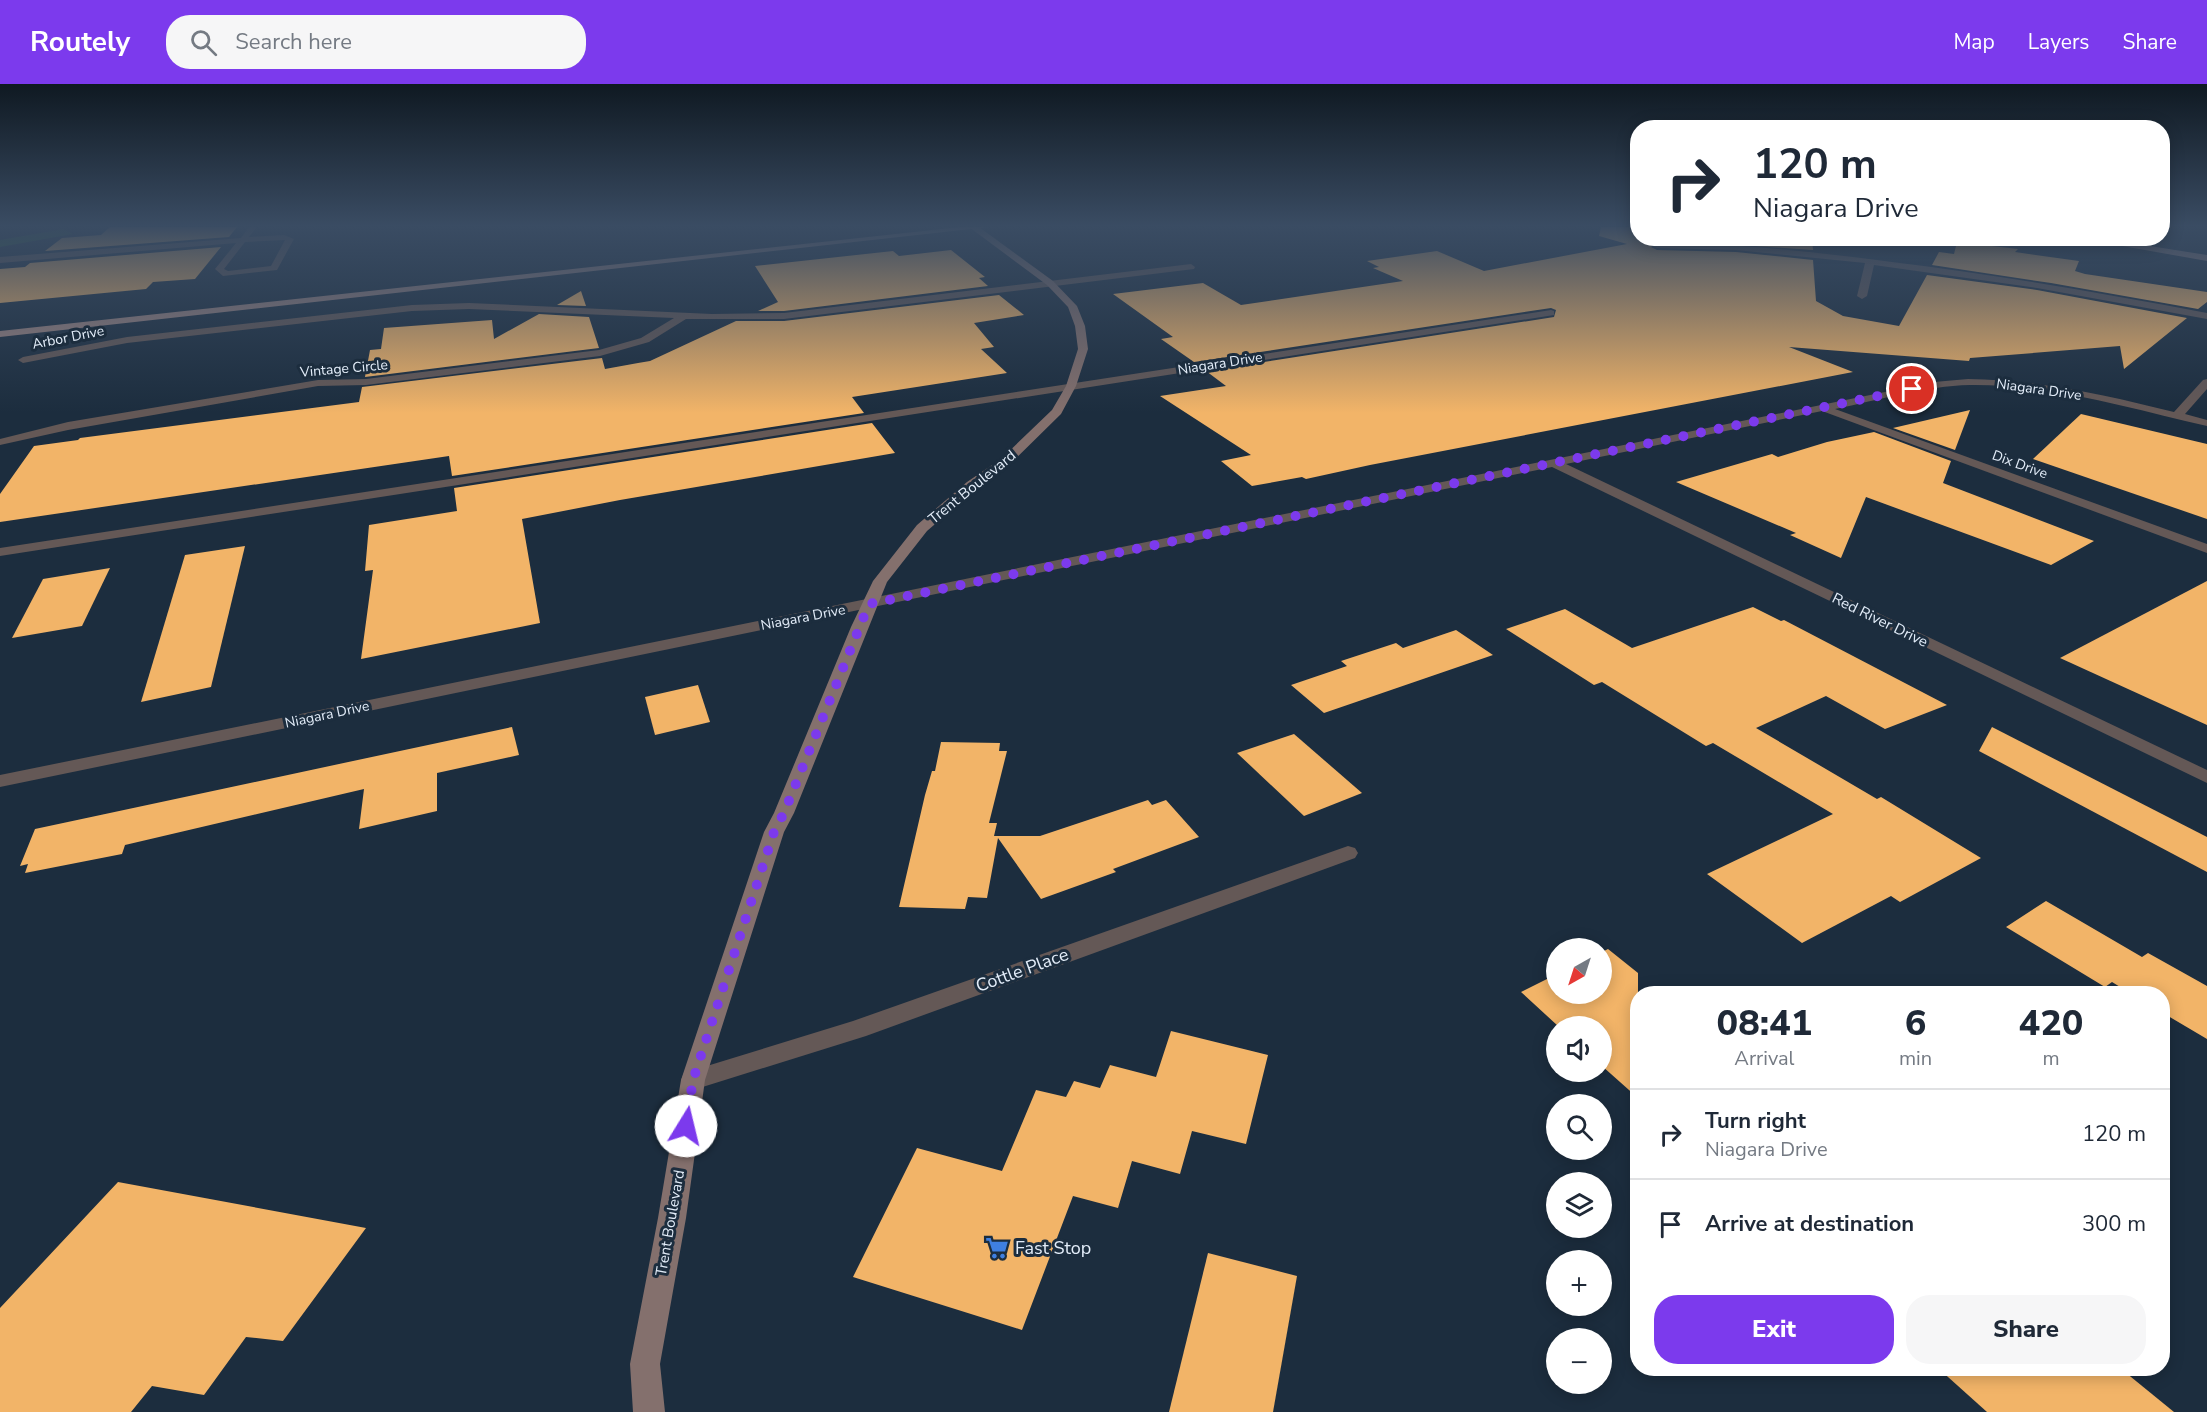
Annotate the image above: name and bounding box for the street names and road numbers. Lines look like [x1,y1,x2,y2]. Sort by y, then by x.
street label: Arbor Drive [30,321,106,354]
street label: Niagara Drive [1176,347,1264,380]
street label: Vintage Circle [298,355,389,382]
street label: Niagara Drive [1995,374,2083,405]
street label: Trent Boulevard [924,445,1020,529]
street label: Dix Drive [1989,446,2050,483]
street label: Red River Drive [1829,588,1931,652]
street label: Niagara Drive [759,600,847,635]
street label: Niagara Drive [283,696,371,733]
street label: Cottle Place [972,942,1072,998]
street label: Trent Boulevard [651,1168,689,1278]

